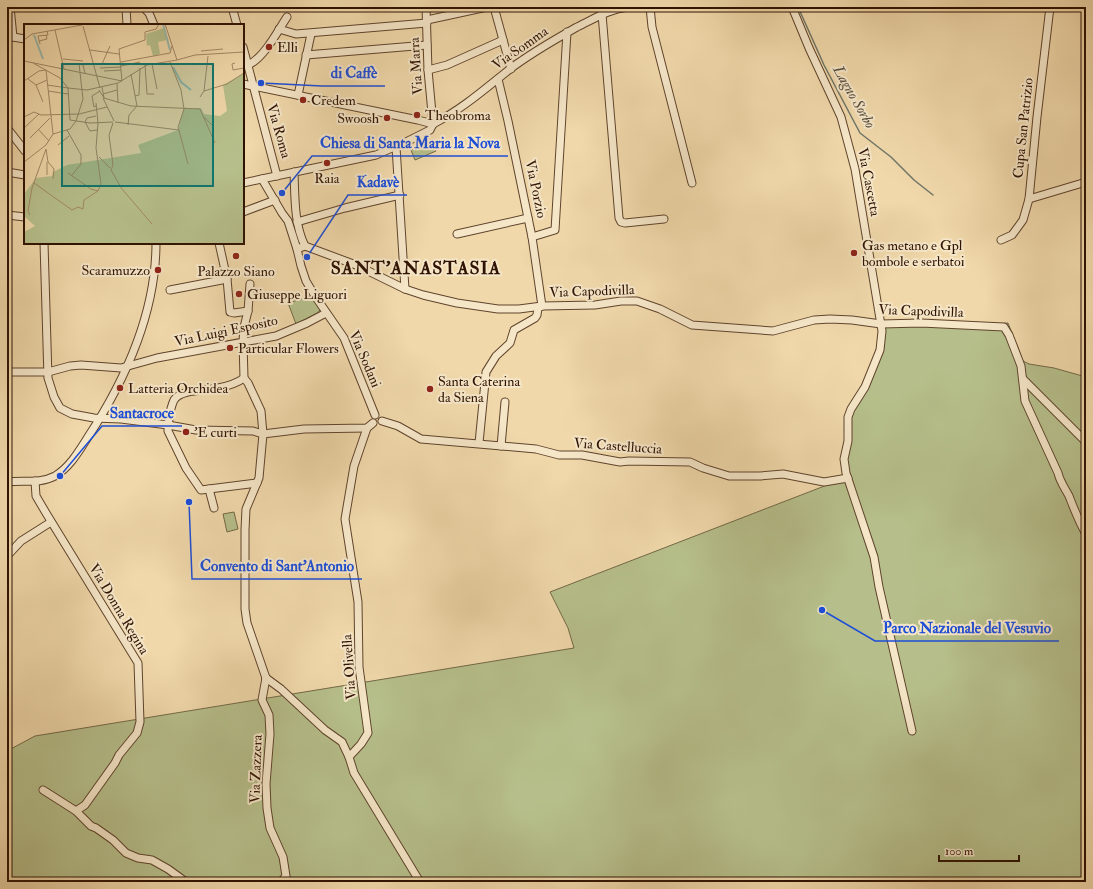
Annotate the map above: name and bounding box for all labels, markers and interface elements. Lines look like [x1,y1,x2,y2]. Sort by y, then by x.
street label: Via Somma [489,22,551,73]
inset map [24,24,244,244]
street label: Via Marra [405,36,426,95]
place label: Elli [277,39,298,56]
marker: Elli [264,42,274,52]
callout: di Caffè [322,59,385,86]
water label: Lagno Sorbo [828,61,880,132]
text: di Caffè [331,64,378,83]
street label: Cupa San Patrizio [1009,77,1038,179]
place label: Credem [311,92,356,109]
marker: Credem [298,95,308,105]
street label: Via Roma [263,102,295,160]
place label: Theobroma [425,107,491,124]
place label: Swoosh [337,110,380,127]
marker: Theobroma [412,110,422,120]
marker: Swoosh [382,113,392,123]
callout: Chiesa di Santa Maria la Nova [312,129,508,156]
text: Chiesa di Santa Maria la Nova [320,134,501,153]
street label: Via Cascetta [854,146,884,218]
marker: Raia [322,158,332,168]
street label: Via Porzio [522,158,551,220]
callout: Kadavè [348,168,407,195]
place label: Raia [314,170,340,187]
text: Kadavè [357,173,400,192]
place label: Gas metano e Gpl bombole e serbatoi [862,237,965,270]
marker: Gas metano e Gpl bombole e serbatoi [849,248,859,258]
marker: Palazzo Siano [231,251,241,261]
district label: SANT'ANASTASIA [331,257,501,280]
place label: Scaramuzzo [82,262,150,279]
place label: Palazzo Siano [197,263,275,280]
marker: Scaramuzzo [153,265,163,275]
street label: Via Capodivilla [549,281,635,302]
place label: Giuseppe Liguori [247,286,347,304]
marker: Giuseppe Liguori [234,289,244,299]
street label: Via Capodivilla [878,301,964,322]
street label: Via Luigi Esposito [173,312,280,351]
street label: Via Sodani [345,328,385,390]
place label: Particular Flowers [238,340,339,357]
marker: Particular Flowers [225,343,235,353]
place label: Santa Caterina da Siena [438,373,520,406]
place label: Latteria Orchidea [128,380,228,397]
marker: Latteria Orchidea [115,383,125,393]
marker: Santa Caterina da Siena [425,384,435,394]
callout: Santacroce [102,399,182,426]
text: Santacroce [110,404,175,423]
place label: 'E curti [194,424,237,441]
marker: 'E curti [181,427,191,437]
street label: Via Castelluccia [573,434,663,458]
callout: Convento di Sant'Antonio [192,552,362,579]
text: Convento di Sant'Antonio [200,557,355,576]
street label: Via Donna Regina [85,561,153,658]
callout: Parco Nazionale del Vesuvio [875,614,1059,641]
text: Parco Nazionale del Vesuvio [883,619,1052,638]
street label: Via Olivella [338,633,360,700]
street label: Via Zazzera [246,734,266,804]
scale bar [939,837,1019,863]
text: 100 m [945,844,974,859]

